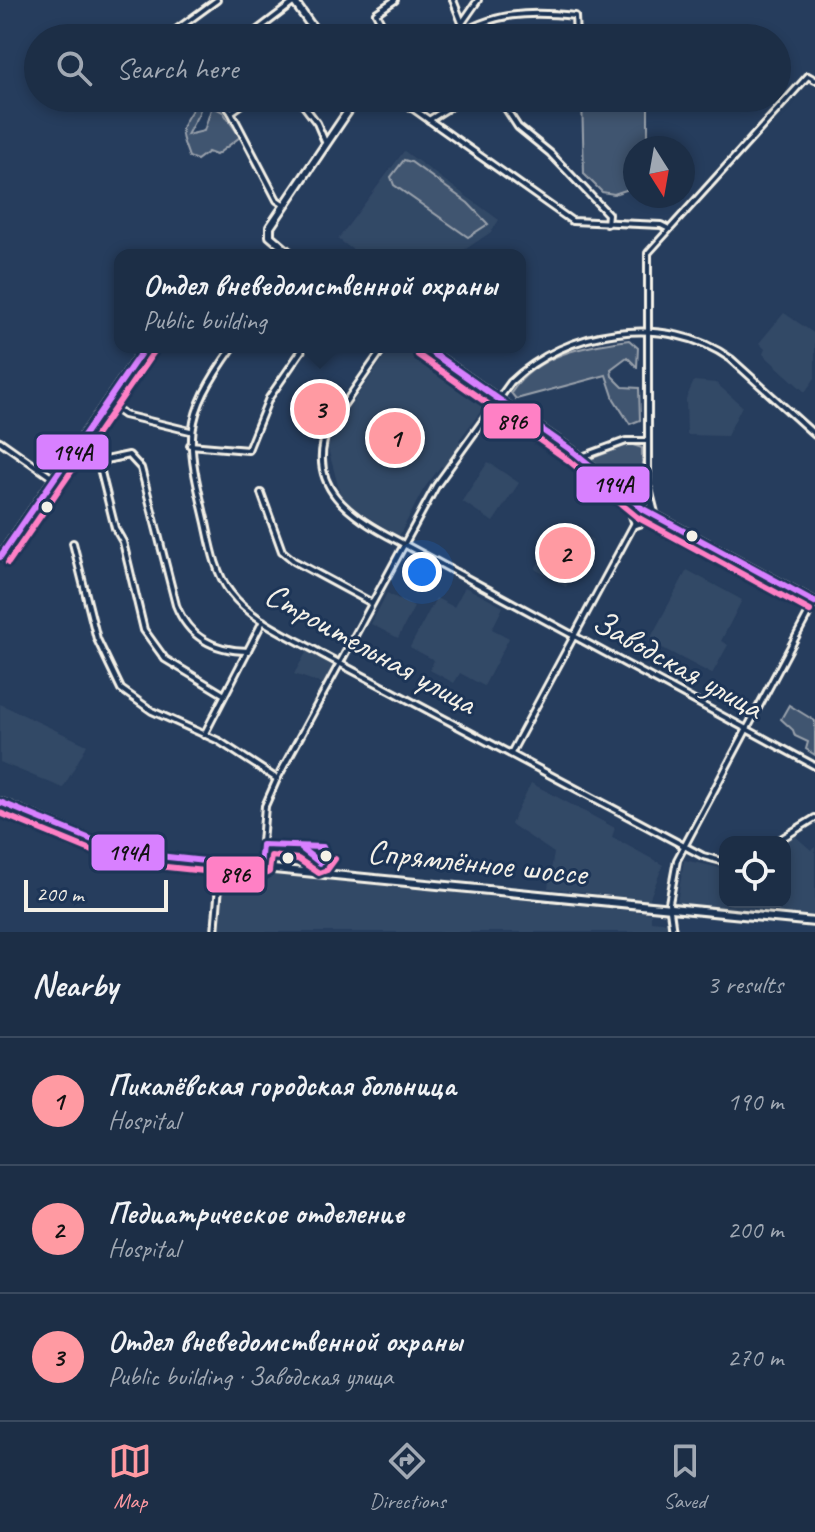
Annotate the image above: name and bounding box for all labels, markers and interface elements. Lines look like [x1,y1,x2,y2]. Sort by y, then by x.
search box [24,24,791,112]
icon: search [52,46,96,90]
text: Search here [116,49,238,87]
north arrow [623,136,695,208]
popup [114,249,526,353]
text: Отдел вневедомственной охраны [143,266,497,304]
text: Public building [143,304,266,337]
pin: 3 [294,379,346,439]
line badge: 896 [482,402,542,440]
pin: 1 [369,408,421,468]
text: 896 [497,408,529,436]
line badge: 194А [35,433,110,471]
text: 194А [52,439,94,467]
line badge: 194А [575,465,651,504]
text: 194А [593,471,635,499]
unlabelled marker [39,499,55,515]
pin: 2 [539,523,591,583]
unlabelled marker [684,528,700,544]
your location [402,552,442,592]
street label: Строительная улица [258,572,486,725]
street label: Заводская улица [585,600,773,730]
street label: Спрямлённое шоссе [365,829,592,895]
line badge: 194А [90,833,166,872]
map controls [719,836,791,908]
button: locate [719,836,791,908]
text: 194А [108,839,150,867]
unlabelled marker [318,848,334,864]
unlabelled marker [280,850,296,866]
line badge: 896 [205,855,266,894]
text: 896 [220,861,252,889]
scale bar [24,876,168,912]
text: 200 m [36,880,83,908]
text: Nearby [32,963,118,1006]
text: 3 results [707,968,783,1001]
text: Пикалёвская городская больница [108,1066,456,1104]
text: 1 [52,1085,64,1118]
text: 190 m [727,1085,783,1118]
text: Hospital [108,1104,179,1137]
text: Педиатрическое отделение [108,1194,404,1232]
text: 2 [52,1213,64,1246]
text: 200 m [727,1213,783,1246]
text: Hospital [108,1232,179,1265]
text: Отдел вневедомственной охраны [108,1322,462,1360]
text: 3 [52,1341,64,1374]
text: 270 m [727,1341,783,1374]
text: Public building · Заводская улица [108,1360,393,1393]
tab: Map [108,1439,152,1515]
tab: Directions [369,1439,446,1515]
tab: Saved [663,1439,707,1515]

